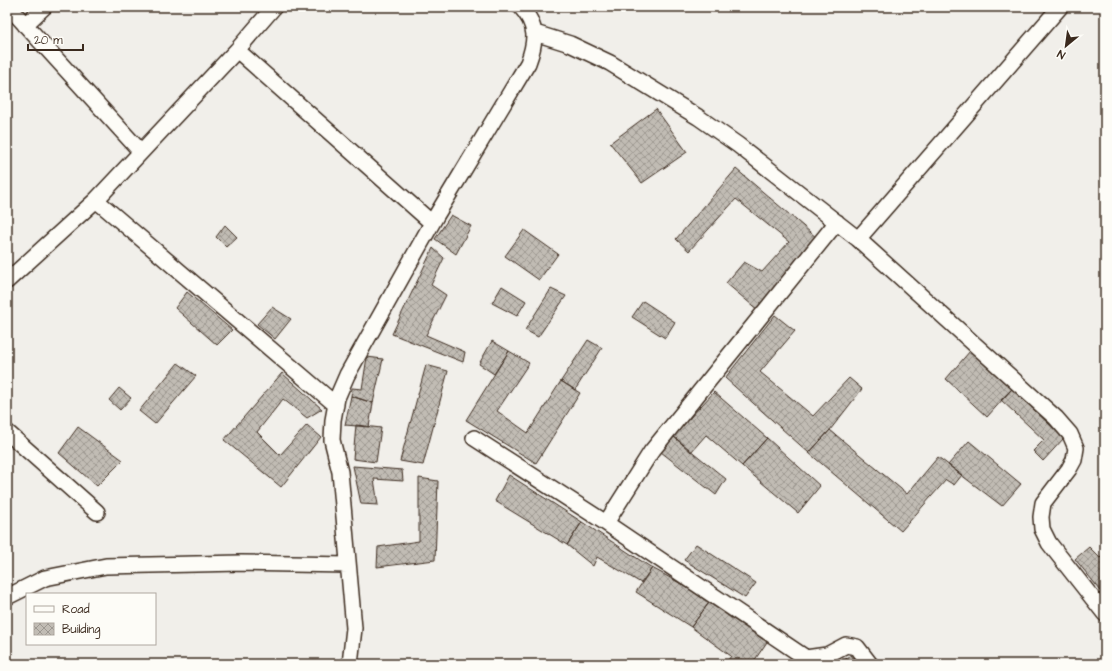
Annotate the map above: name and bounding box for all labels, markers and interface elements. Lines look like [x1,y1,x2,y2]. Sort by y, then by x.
scale bar [28,26,83,52]
north arrow [1046,26,1086,66]
text: 20 m [34,32,63,49]
text: N [1055,46,1068,63]
legend [26,593,156,645]
text: Road [62,601,90,618]
text: Building [62,621,100,639]

